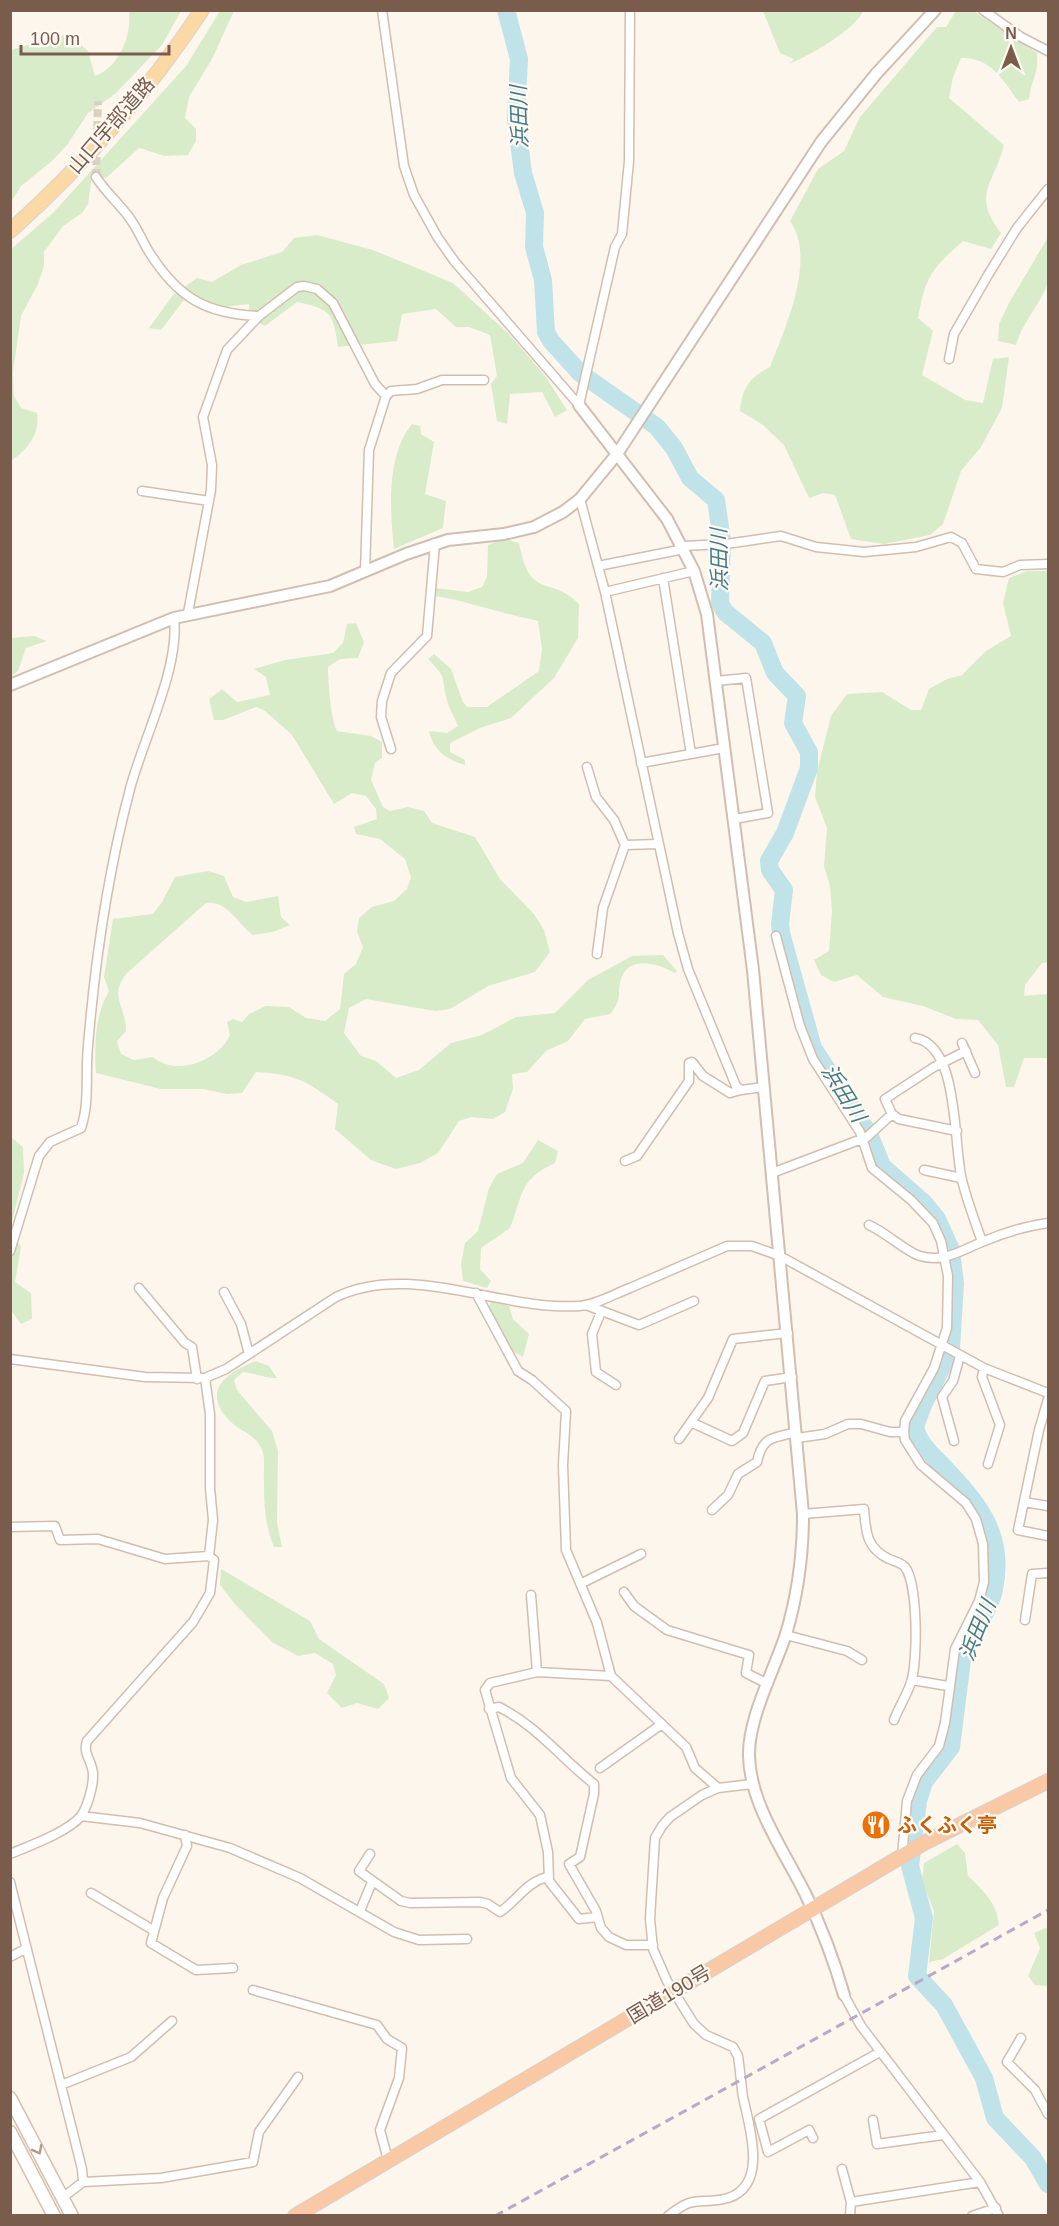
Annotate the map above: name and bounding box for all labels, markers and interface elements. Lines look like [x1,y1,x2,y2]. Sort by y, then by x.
scale bar [21,18,170,56]
north arrow [981,18,1041,78]
text: N [1005,25,1017,42]
text: 100 m [30,29,80,49]
street label: 山口宇部道路 [63,73,159,177]
water label: 浜田川 [506,83,532,149]
water label: 浜田川 [707,526,731,592]
water label: 浜田川 [818,1060,872,1128]
water label: 浜田川 [955,1595,1000,1664]
restaurant icon: ふくふく亭 [860,1809,892,1841]
place label: ふくふく亭 [897,1814,997,1836]
street label: 国道190号 [623,1961,715,2027]
one-way arrow [30,2144,42,2155]

